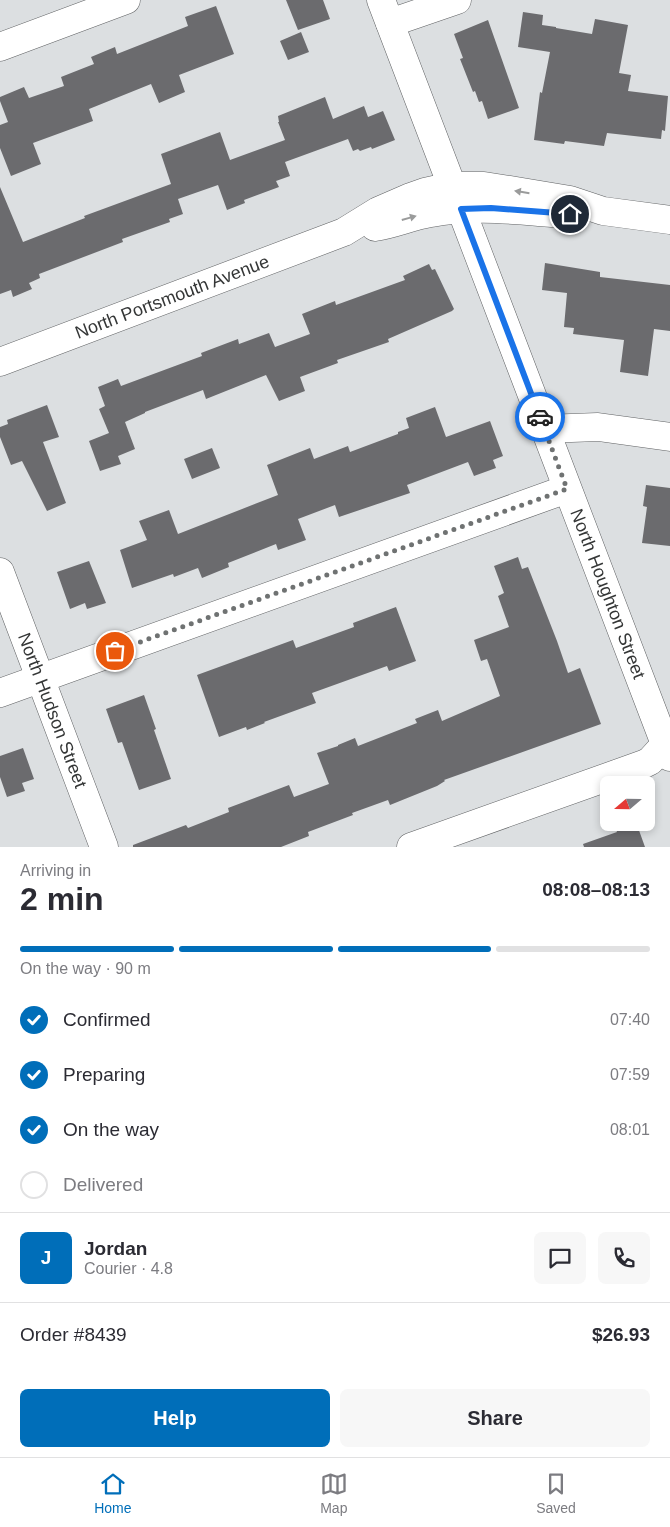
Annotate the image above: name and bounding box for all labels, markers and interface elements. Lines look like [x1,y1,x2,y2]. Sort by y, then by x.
one-way arrow [514,187,530,195]
pin [549,193,591,235]
icon: home [556,200,584,228]
one-way arrow [402,214,417,222]
street label: North Portsmouth Avenue [72,251,272,343]
courier [515,392,565,442]
icon: car [526,403,554,431]
street label: North Houghton Street [566,506,649,682]
street label: North Hudson Street [14,630,91,791]
pin [94,630,136,672]
icon: bag [101,637,129,665]
north arrow [600,776,655,831]
map controls [600,776,655,831]
text: Arriving in [20,862,91,879]
text: 08:08–08:13 [542,879,650,900]
text: 2 min [20,881,104,917]
text: On the way · 90 m [20,960,151,977]
icon: check [20,1006,48,1034]
text: Confirmed [63,1009,151,1030]
text: 07:40 [610,1011,650,1028]
icon: check [20,1061,48,1089]
text: Preparing [63,1064,145,1085]
text: 07:59 [610,1066,650,1083]
icon: check [20,1116,48,1144]
text: On the way [63,1119,159,1140]
text: 08:01 [610,1121,650,1138]
text: Delivered [63,1174,143,1195]
button: chat [534,1232,586,1284]
button: phone [598,1232,650,1284]
text: Jordan [84,1238,147,1259]
text: J [41,1247,51,1268]
text: Courier · 4.8 [84,1260,173,1277]
text: Order #8439 [20,1324,127,1345]
text: $26.93 [592,1324,650,1345]
button: Help [20,1389,330,1447]
button: Share [340,1389,650,1447]
tab: Home [94,1470,132,1516]
tab: Map [320,1470,348,1516]
tab: Saved [536,1470,576,1516]

